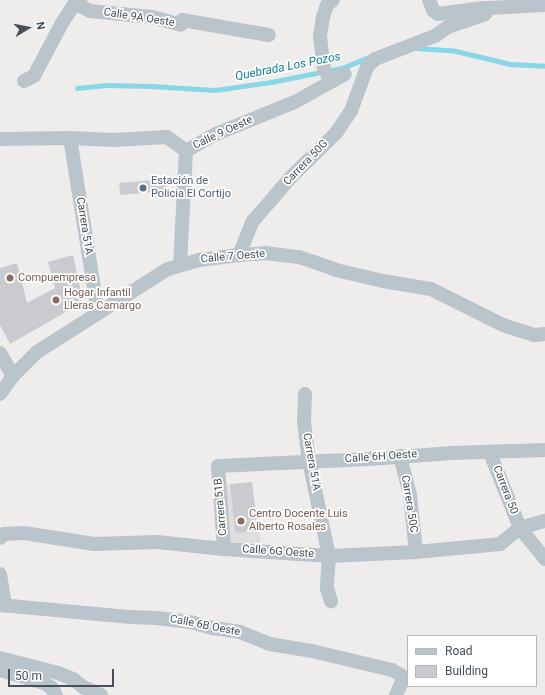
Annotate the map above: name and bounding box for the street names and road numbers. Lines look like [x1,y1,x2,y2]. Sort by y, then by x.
street label: Calle 9A Oeste [103,6,175,30]
street label: Calle 9 Oeste [191,113,255,153]
street label: Carrera 50G [281,137,331,189]
street label: Carrera 51A [73,196,95,256]
street label: Calle 7 Oeste [200,248,266,266]
street label: Carrera 51A [299,432,323,492]
street label: Calle 6H Oeste [344,448,418,466]
street label: Carrera 50 [490,464,520,516]
street label: Carrera 50C [398,474,420,534]
street label: Carrera 51B [212,478,230,536]
street label: Calle 6G Oeste [242,543,314,561]
street label: Calle 6B Oeste [169,613,241,639]

